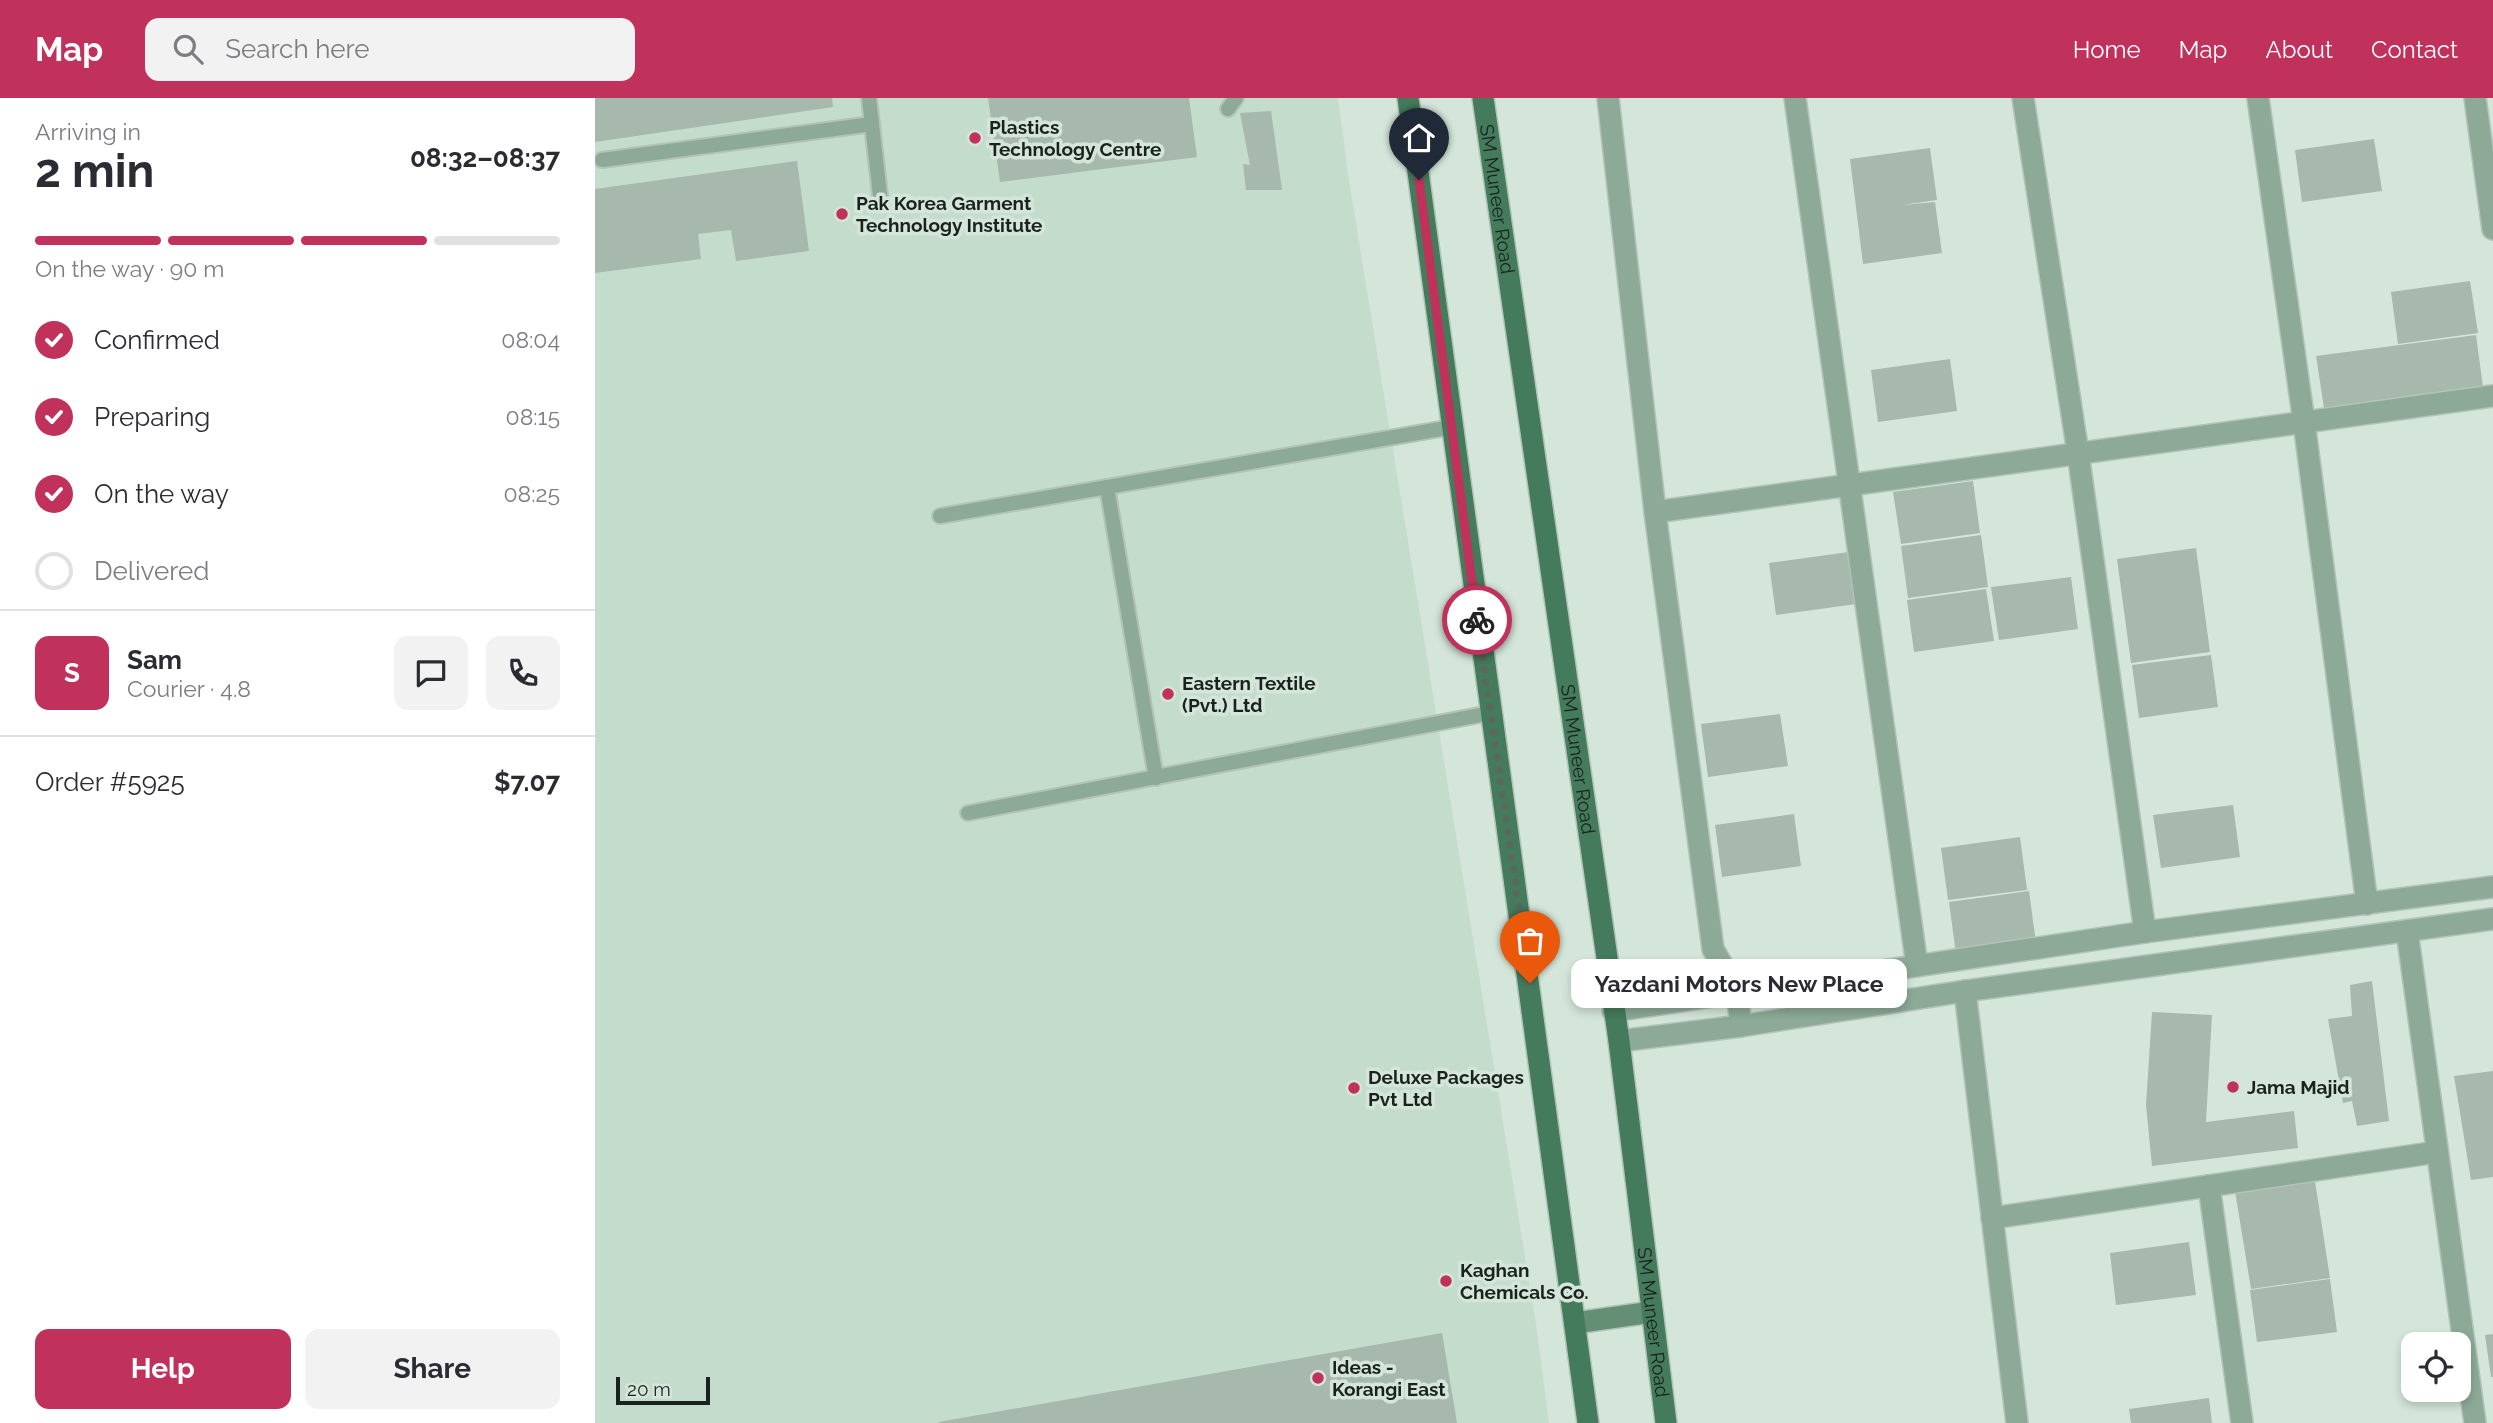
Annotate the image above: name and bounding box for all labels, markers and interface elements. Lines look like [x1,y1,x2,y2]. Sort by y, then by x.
search box [145,18,635,81]
text: Map [35,30,103,69]
icon: search [169,30,207,68]
text: Search here [225,34,370,64]
text: Home [2073,35,2141,64]
text: Map [2179,35,2227,64]
text: About [2265,35,2333,64]
text: Contact [2371,35,2458,64]
pin [1389,108,1449,180]
place label: Plastics Technology Centre [989,116,1161,160]
text: Arriving in [35,118,141,145]
icon: home [1400,119,1438,157]
street label: SM Muneer Road [1476,123,1519,275]
marker: Plastics Technology Centre [967,130,983,146]
text: 08:32–08:37 [410,143,560,173]
text: 2 min [35,144,154,198]
place label: Pak Korea Garment Technology Institute [856,192,1043,236]
marker: Pak Korea Garment Technology Institute [834,206,850,222]
text: On the way · 90 m [35,255,224,282]
icon: check [35,321,73,359]
text: Confirmed [94,325,220,355]
text: 08:04 [501,326,560,353]
icon: check [35,398,73,436]
text: Preparing [94,402,210,432]
text: 08:15 [506,403,560,430]
icon: check [35,475,73,513]
text: On the way [94,479,229,509]
text: 08:25 [503,480,560,507]
text: Delivered [94,556,209,586]
courier [1442,585,1512,655]
icon: bike [1458,601,1496,639]
button: chat [394,636,468,710]
button: phone [486,636,560,710]
text: Sam [127,645,182,675]
text: S [64,658,80,688]
place label: Eastern Textile (Pvt.) Ltd [1182,672,1316,716]
text: Courier · 4.8 [127,675,251,702]
street label: SM Muneer Road [1557,683,1600,836]
marker: Eastern Textile (Pvt.) Ltd [1160,686,1176,702]
text: Order #5925 [35,767,185,797]
text: $7.07 [494,767,560,797]
pin [1500,911,1560,983]
icon: bag [1511,922,1549,960]
callout: Yazdani Motors New Place [1572,958,1908,1008]
text: Yazdani Motors New Place [1594,970,1884,997]
place label: Deluxe Packages Pvt Ltd [1368,1066,1524,1110]
place label: Jama Majid [2247,1076,2349,1098]
marker: Jama Majid [2225,1079,2241,1095]
marker: Deluxe Packages Pvt Ltd [1346,1080,1362,1096]
street label: SM Muneer Road [1633,1246,1674,1398]
place label: Kaghan Chemicals Co. [1460,1259,1589,1303]
marker: Kaghan Chemicals Co. [1438,1273,1454,1289]
button: Help [35,1329,291,1409]
button: Share [305,1329,560,1409]
map controls [2401,1332,2471,1402]
button: locate [2401,1332,2471,1402]
place label: Ideas - Korangi East [1332,1356,1446,1400]
marker: Ideas - Korangi East [1310,1370,1326,1386]
scale bar [616,1374,711,1406]
text: 20 m [627,1378,671,1400]

